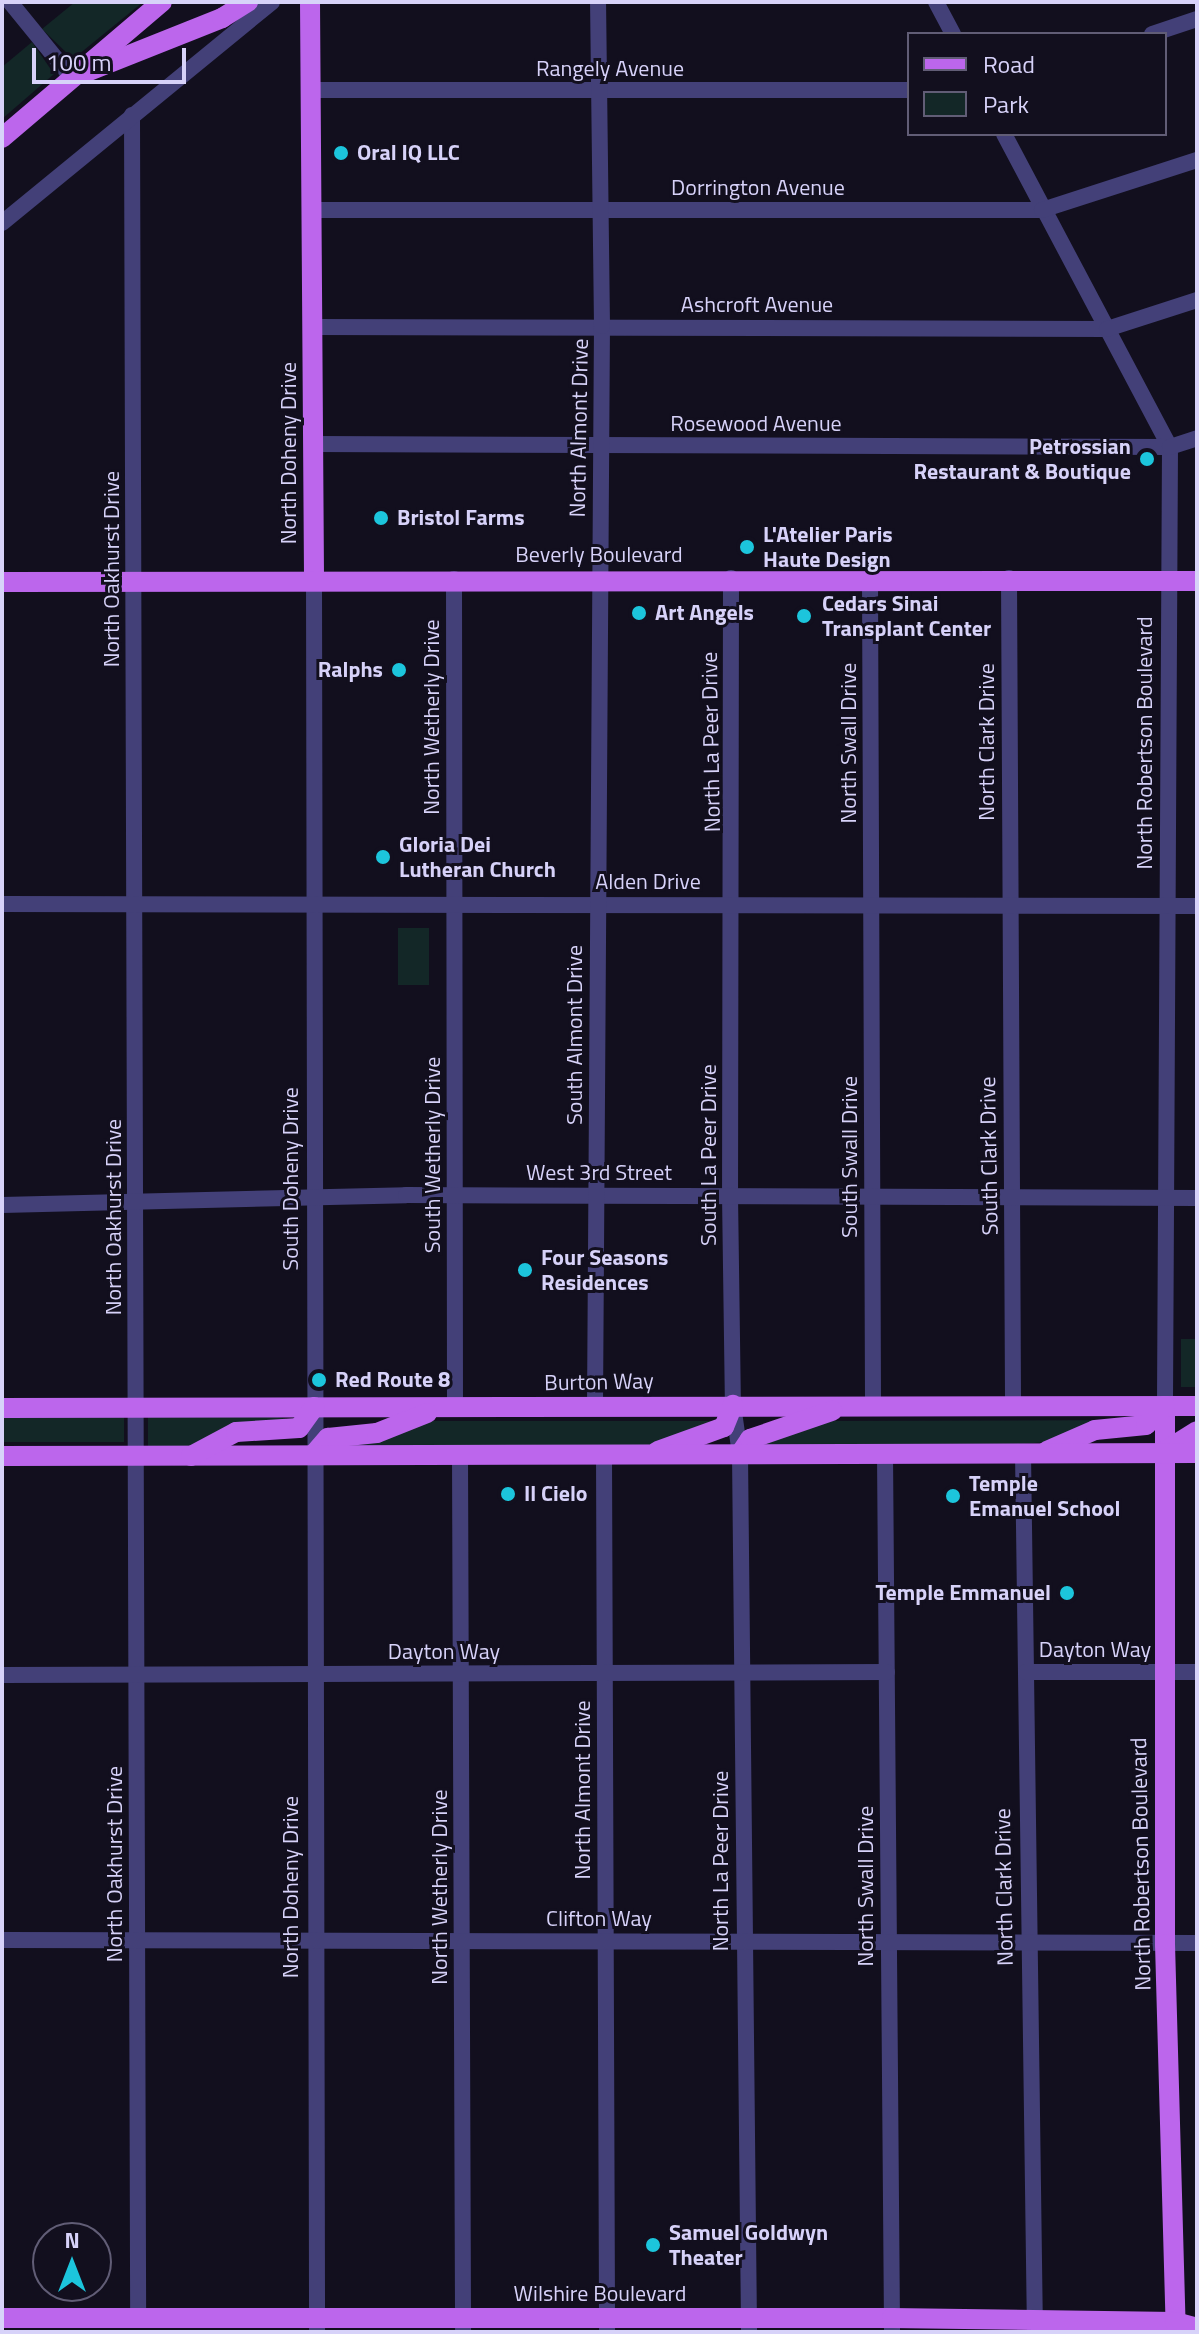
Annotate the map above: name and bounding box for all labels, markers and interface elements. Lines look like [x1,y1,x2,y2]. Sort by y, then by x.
scale bar [36,32,190,82]
legend [907,32,1167,136]
text: 100 m [46,44,112,80]
text: Road [983,46,1035,82]
street label: Rangely Avenue [536,56,684,82]
text: Park [983,86,1029,122]
place label: Oral IQ LLC [357,140,460,166]
marker: Oral IQ LLC [332,144,350,162]
street label: Dorrington Avenue [671,175,845,201]
street label: Ashcroft Avenue [681,292,833,318]
street label: North Almont Drive [564,338,594,518]
street label: North Doheny Drive [276,362,302,544]
street label: Rosewood Avenue [670,411,842,437]
place label: Petrossian Restaurant & Boutique [914,433,1131,484]
marker: Petrossian Restaurant & Boutique [1138,450,1156,468]
street label: North Oakhurst Drive [99,471,125,667]
place label: Bristol Farms [397,505,525,531]
marker: Bristol Farms [372,509,390,527]
place label: L'Atelier Paris Haute Design [763,521,893,572]
marker: L'Atelier Paris Haute Design [738,538,756,556]
street label: Beverly Boulevard [515,542,683,568]
place label: Cedars Sinai Transplant Center [822,590,991,642]
place label: Art Angels [655,600,754,626]
marker: Art Angels [630,604,648,622]
marker: Cedars Sinai Transplant Center [793,605,815,627]
street label: North Robertson Boulevard [1132,616,1158,870]
street label: North Wetherly Drive [419,619,445,815]
street label: North La Peer Drive [696,652,726,832]
place label: Ralphs [318,657,383,683]
marker: Ralphs [390,661,408,679]
street label: North Swall Drive [836,663,862,823]
street label: North Clark Drive [974,663,1000,821]
place label: Gloria Dei Lutheran Church [399,831,556,882]
marker: Gloria Dei Lutheran Church [374,848,392,866]
street label: Alden Drive [595,869,701,895]
street label: South Almont Drive [562,945,588,1125]
street label: South Wetherly Drive [420,1057,446,1253]
street label: South La Peer Drive [696,1064,722,1246]
street label: South Swall Drive [837,1076,863,1238]
street label: South Clark Drive [974,1076,1004,1236]
street label: South Doheny Drive [278,1087,304,1271]
street label: North Oakhurst Drive [101,1119,127,1315]
street label: West 3rd Street [526,1160,672,1186]
place label: Four Seasons Residences [541,1244,668,1296]
marker: Four Seasons Residences [516,1261,534,1279]
place label: Red Route 8 [335,1367,450,1393]
street label: Burton Way [544,1368,654,1396]
marker: Red Route 8 [310,1371,328,1389]
place label: Temple Emanuel School [969,1470,1121,1522]
place label: Il Cielo [524,1481,588,1507]
marker: Il Cielo [499,1485,517,1503]
marker: Temple Emanuel School [944,1487,962,1505]
place label: Temple Emmanuel [875,1580,1051,1606]
marker: Temple Emmanuel [1058,1584,1076,1602]
street label: Dayton Way [1039,1637,1151,1663]
street label: Dayton Way [388,1639,500,1665]
street label: North Almont Drive [570,1701,596,1879]
street label: North Robertson Boulevard [1126,1737,1156,1991]
street label: North Oakhurst Drive [102,1766,128,1962]
street label: North La Peer Drive [708,1771,734,1951]
street label: North Wetherly Drive [427,1789,453,1985]
street label: North Doheny Drive [278,1796,304,1978]
street label: North Swall Drive [853,1806,879,1966]
street label: North Clark Drive [989,1808,1019,1966]
street label: Clifton Way [546,1906,652,1932]
place label: Samuel Goldwyn Theater [669,2219,828,2270]
north arrow [32,2222,112,2302]
text: N [64,2223,80,2257]
marker: Samuel Goldwyn Theater [644,2236,662,2254]
street label: Wilshire Boulevard [514,2281,686,2307]

